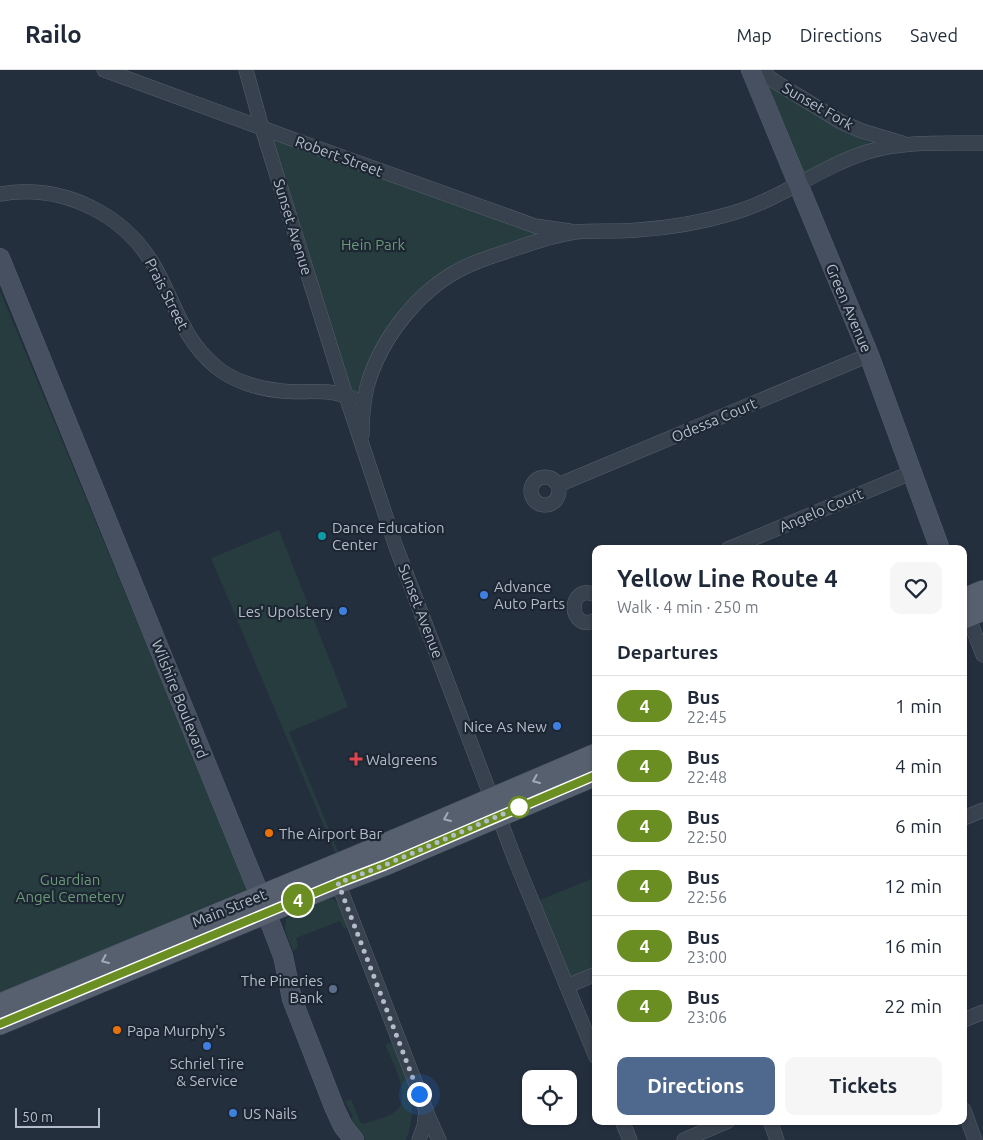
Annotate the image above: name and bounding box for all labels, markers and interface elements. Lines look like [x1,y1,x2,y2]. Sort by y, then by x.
text: Railo [25,21,82,48]
text: Map [736,25,772,45]
text: Directions [800,25,882,45]
text: Saved [910,25,958,45]
street label: Sunset Fork [780,79,857,133]
street label: Robert Street [293,132,385,180]
street label: Sunset Avenue [270,177,316,277]
park label: Hein Park [341,236,406,253]
street label: Prais Street [142,255,192,333]
street label: Green Avenue [823,261,875,355]
street label: Odessa Court [669,394,759,446]
street label: Angelo Court [777,485,866,535]
place label: Dance Education Center [332,519,445,553]
marker: Dance Education Center [316,530,328,542]
street label: Sunset Avenue [395,561,447,661]
button: heart [890,562,942,614]
text: Yellow Line Route 4 [617,565,838,592]
place label: Advance Auto Parts [494,578,565,612]
marker: Advance Auto Parts [478,589,490,601]
text: Walk · 4 min · 250 m [617,598,759,616]
place label: Les' Upolstery [238,603,333,620]
marker: Les' Upolstery [337,605,349,617]
street label: Wilshire Boulevard [148,637,212,761]
text: Departures [617,641,718,663]
text: Bus [687,686,720,708]
text: 1 min [895,695,942,717]
text: 4 [639,696,650,716]
text: 22:45 [687,708,727,726]
place label: Nice As New [463,718,547,735]
marker: Nice As New [551,720,563,732]
text: Bus [687,746,720,768]
place label: Walgreens [366,751,437,768]
marker: Walgreens [350,753,362,765]
text: 4 min [895,755,942,777]
text: 4 [639,756,650,776]
text: 22:48 [687,768,727,786]
one-way arrow [532,773,541,784]
unlabelled marker [508,796,530,818]
text: Bus [687,806,720,828]
one-way arrow [443,812,451,822]
text: 6 min [895,815,942,837]
text: 4 [639,816,650,836]
place label: The Airport Bar [279,825,383,842]
marker: The Airport Bar [263,827,275,839]
text: 22:50 [687,828,727,846]
text: Bus [687,866,720,888]
park label: Guardian Angel Cemetery [16,871,124,905]
text: 12 min [884,875,942,897]
text: 4 [639,876,650,896]
line badge: 4 [282,884,314,916]
street label: Main Street [190,885,269,931]
text: 22:56 [687,888,727,906]
text: 4 [293,890,303,910]
text: Bus [687,926,720,948]
text: 16 min [884,935,942,957]
text: 4 [639,936,650,956]
text: 23:00 [687,948,727,966]
one-way arrow [101,953,110,964]
place label: The Pineries Bank [241,972,323,1006]
marker: The Pineries Bank [327,983,339,995]
text: Bus [687,986,720,1008]
text: 22 min [884,995,942,1017]
text: 4 [639,996,650,1016]
text: 23:06 [687,1008,727,1026]
place label: Papa Murphy's [127,1022,225,1039]
marker: Papa Murphy's [111,1024,123,1036]
marker: Schriel Tire & Service [201,1040,213,1052]
place label: Schriel Tire & Service [170,1055,244,1089]
button: Directions [617,1057,775,1115]
button: Tickets [785,1057,942,1115]
map controls [522,1070,577,1125]
button: locate [522,1070,577,1125]
your location [407,1082,432,1107]
scale bar [15,1105,100,1128]
place label: US Nails [243,1105,297,1122]
marker: US Nails [227,1107,239,1119]
text: 50 m [22,1109,53,1125]

